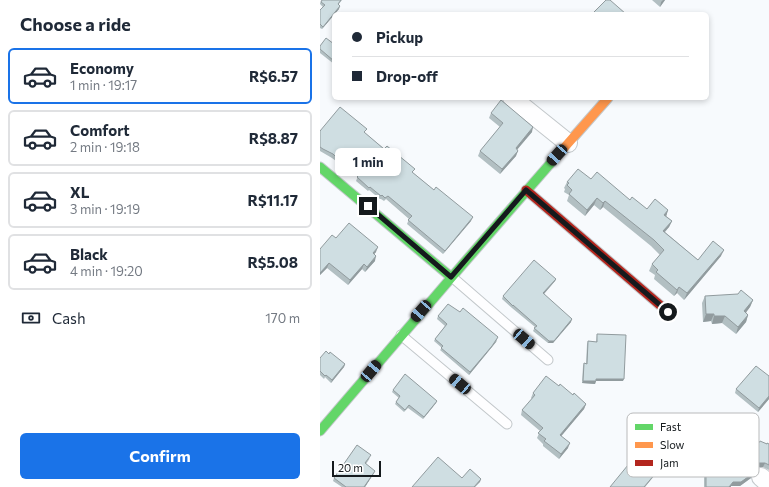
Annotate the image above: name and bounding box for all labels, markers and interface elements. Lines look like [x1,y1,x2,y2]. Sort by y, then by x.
text: Choose a ride [20,13,131,35]
text: Pickup [376,28,423,46]
icon: car [22,58,58,94]
text: Economy [70,59,134,77]
text: R$6.57 [249,67,298,85]
text: Drop-off [376,67,438,85]
text: 1 min · 19:17 [70,77,137,93]
icon: car [22,120,58,156]
text: Comfort [70,121,130,139]
text: R$8.87 [249,129,298,147]
text: 2 min · 19:18 [70,139,140,155]
car [545,142,569,168]
callout: 1 min [335,148,401,176]
text: 1 min [353,154,383,170]
icon: car [22,182,58,218]
text: XL [70,183,89,201]
text: R$11.17 [248,191,298,209]
route end [359,197,377,215]
text: 3 min · 19:19 [70,201,140,217]
icon: car [22,244,58,280]
text: Black [70,245,108,263]
text: R$5.08 [247,253,298,271]
text: 4 min · 19:20 [70,263,143,279]
car [409,298,433,324]
route start [659,303,677,321]
icon: cash [20,307,42,329]
text: Cash [52,309,86,327]
text: 170 m [265,310,300,326]
car [511,327,537,351]
car [359,358,383,384]
car [447,372,473,396]
legend [627,413,759,477]
text: Fast [660,420,682,433]
button: Confirm [20,433,300,479]
text: Slow [660,438,685,451]
text: Jam [660,456,679,470]
scale bar [332,459,381,478]
text: 20 m [338,461,363,474]

